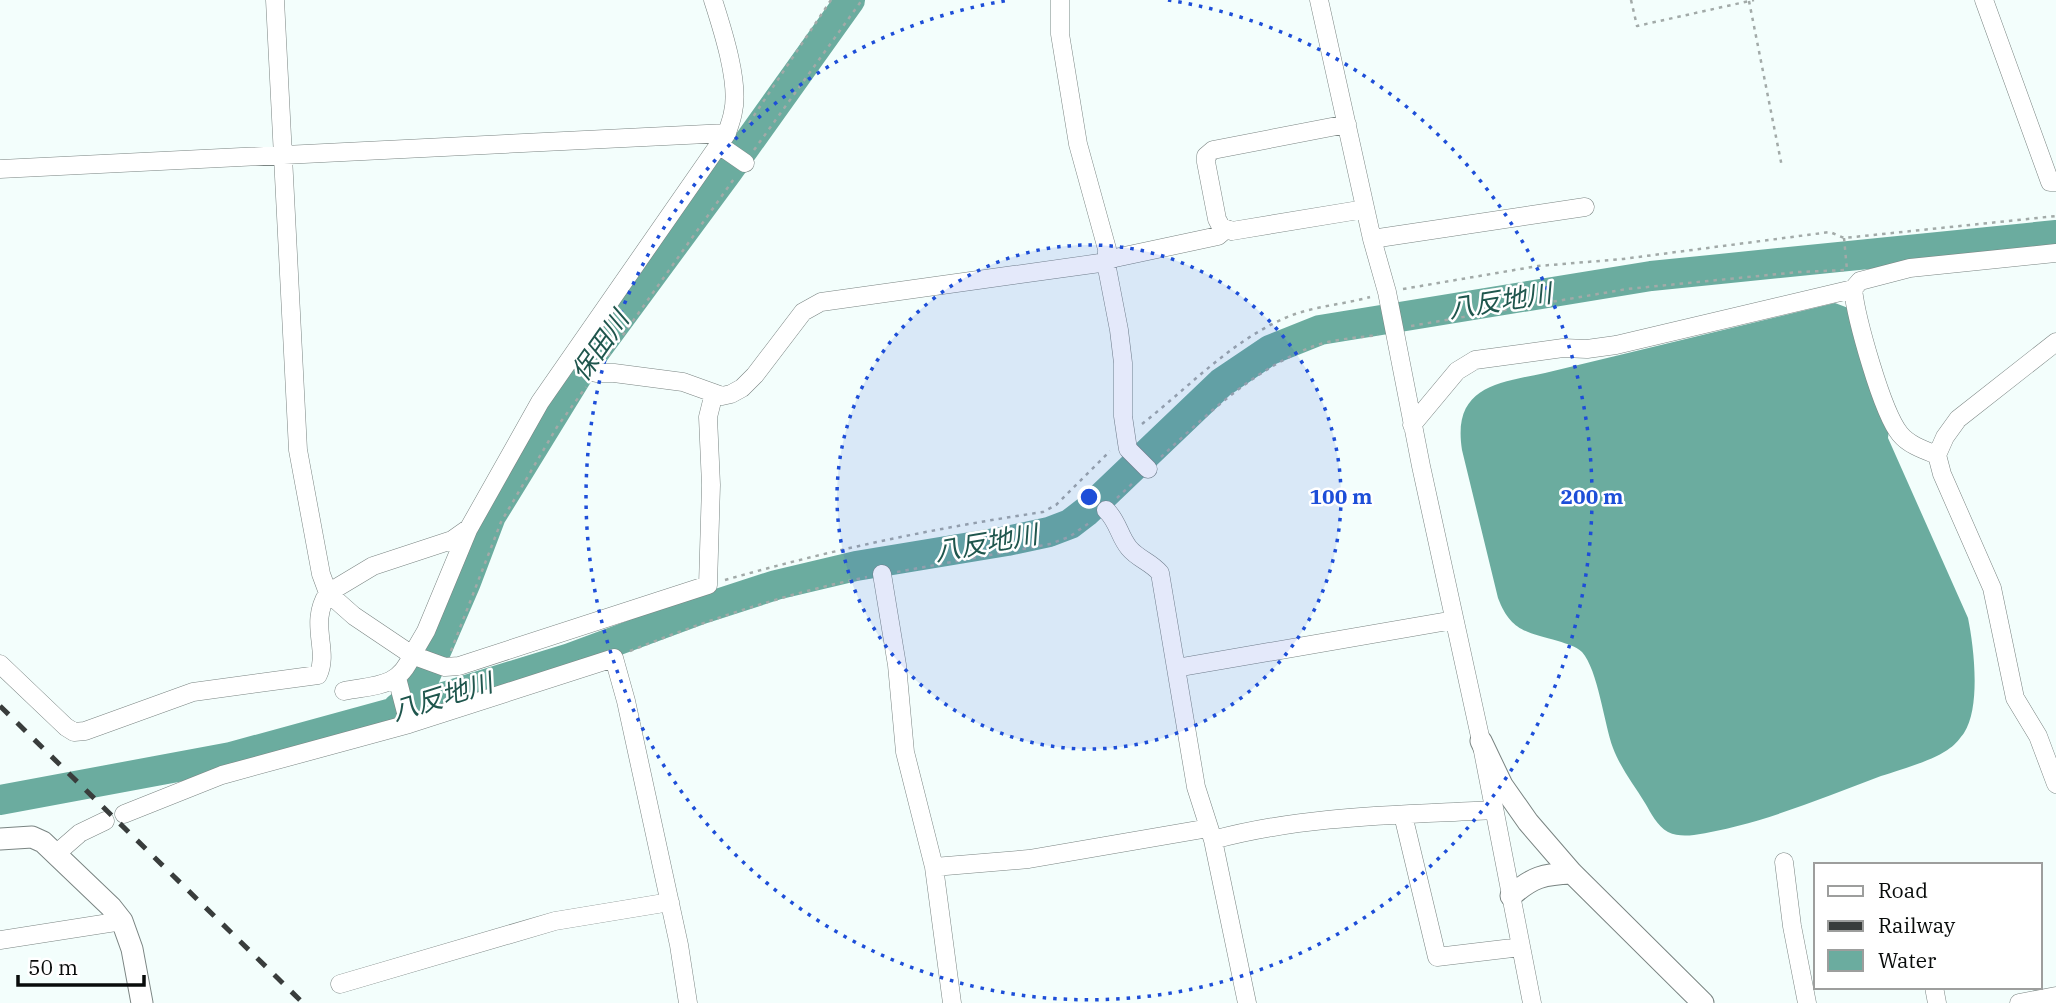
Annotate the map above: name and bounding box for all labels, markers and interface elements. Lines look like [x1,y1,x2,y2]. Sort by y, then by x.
water label: 八反地川 [1446,275,1557,325]
water label: 保田川 [563,301,637,387]
text: 100 m [1309,482,1373,510]
text: 200 m [1560,482,1624,510]
centre of rings [1077,485,1101,509]
water label: 八反地川 [932,516,1043,568]
water label: 八反地川 [387,664,499,728]
legend [1814,863,2042,989]
text: Road [1878,876,1928,904]
text: Railway [1878,911,1956,939]
scale bar [18,944,144,988]
text: Water [1878,946,1937,974]
text: 50 m [28,953,78,981]

